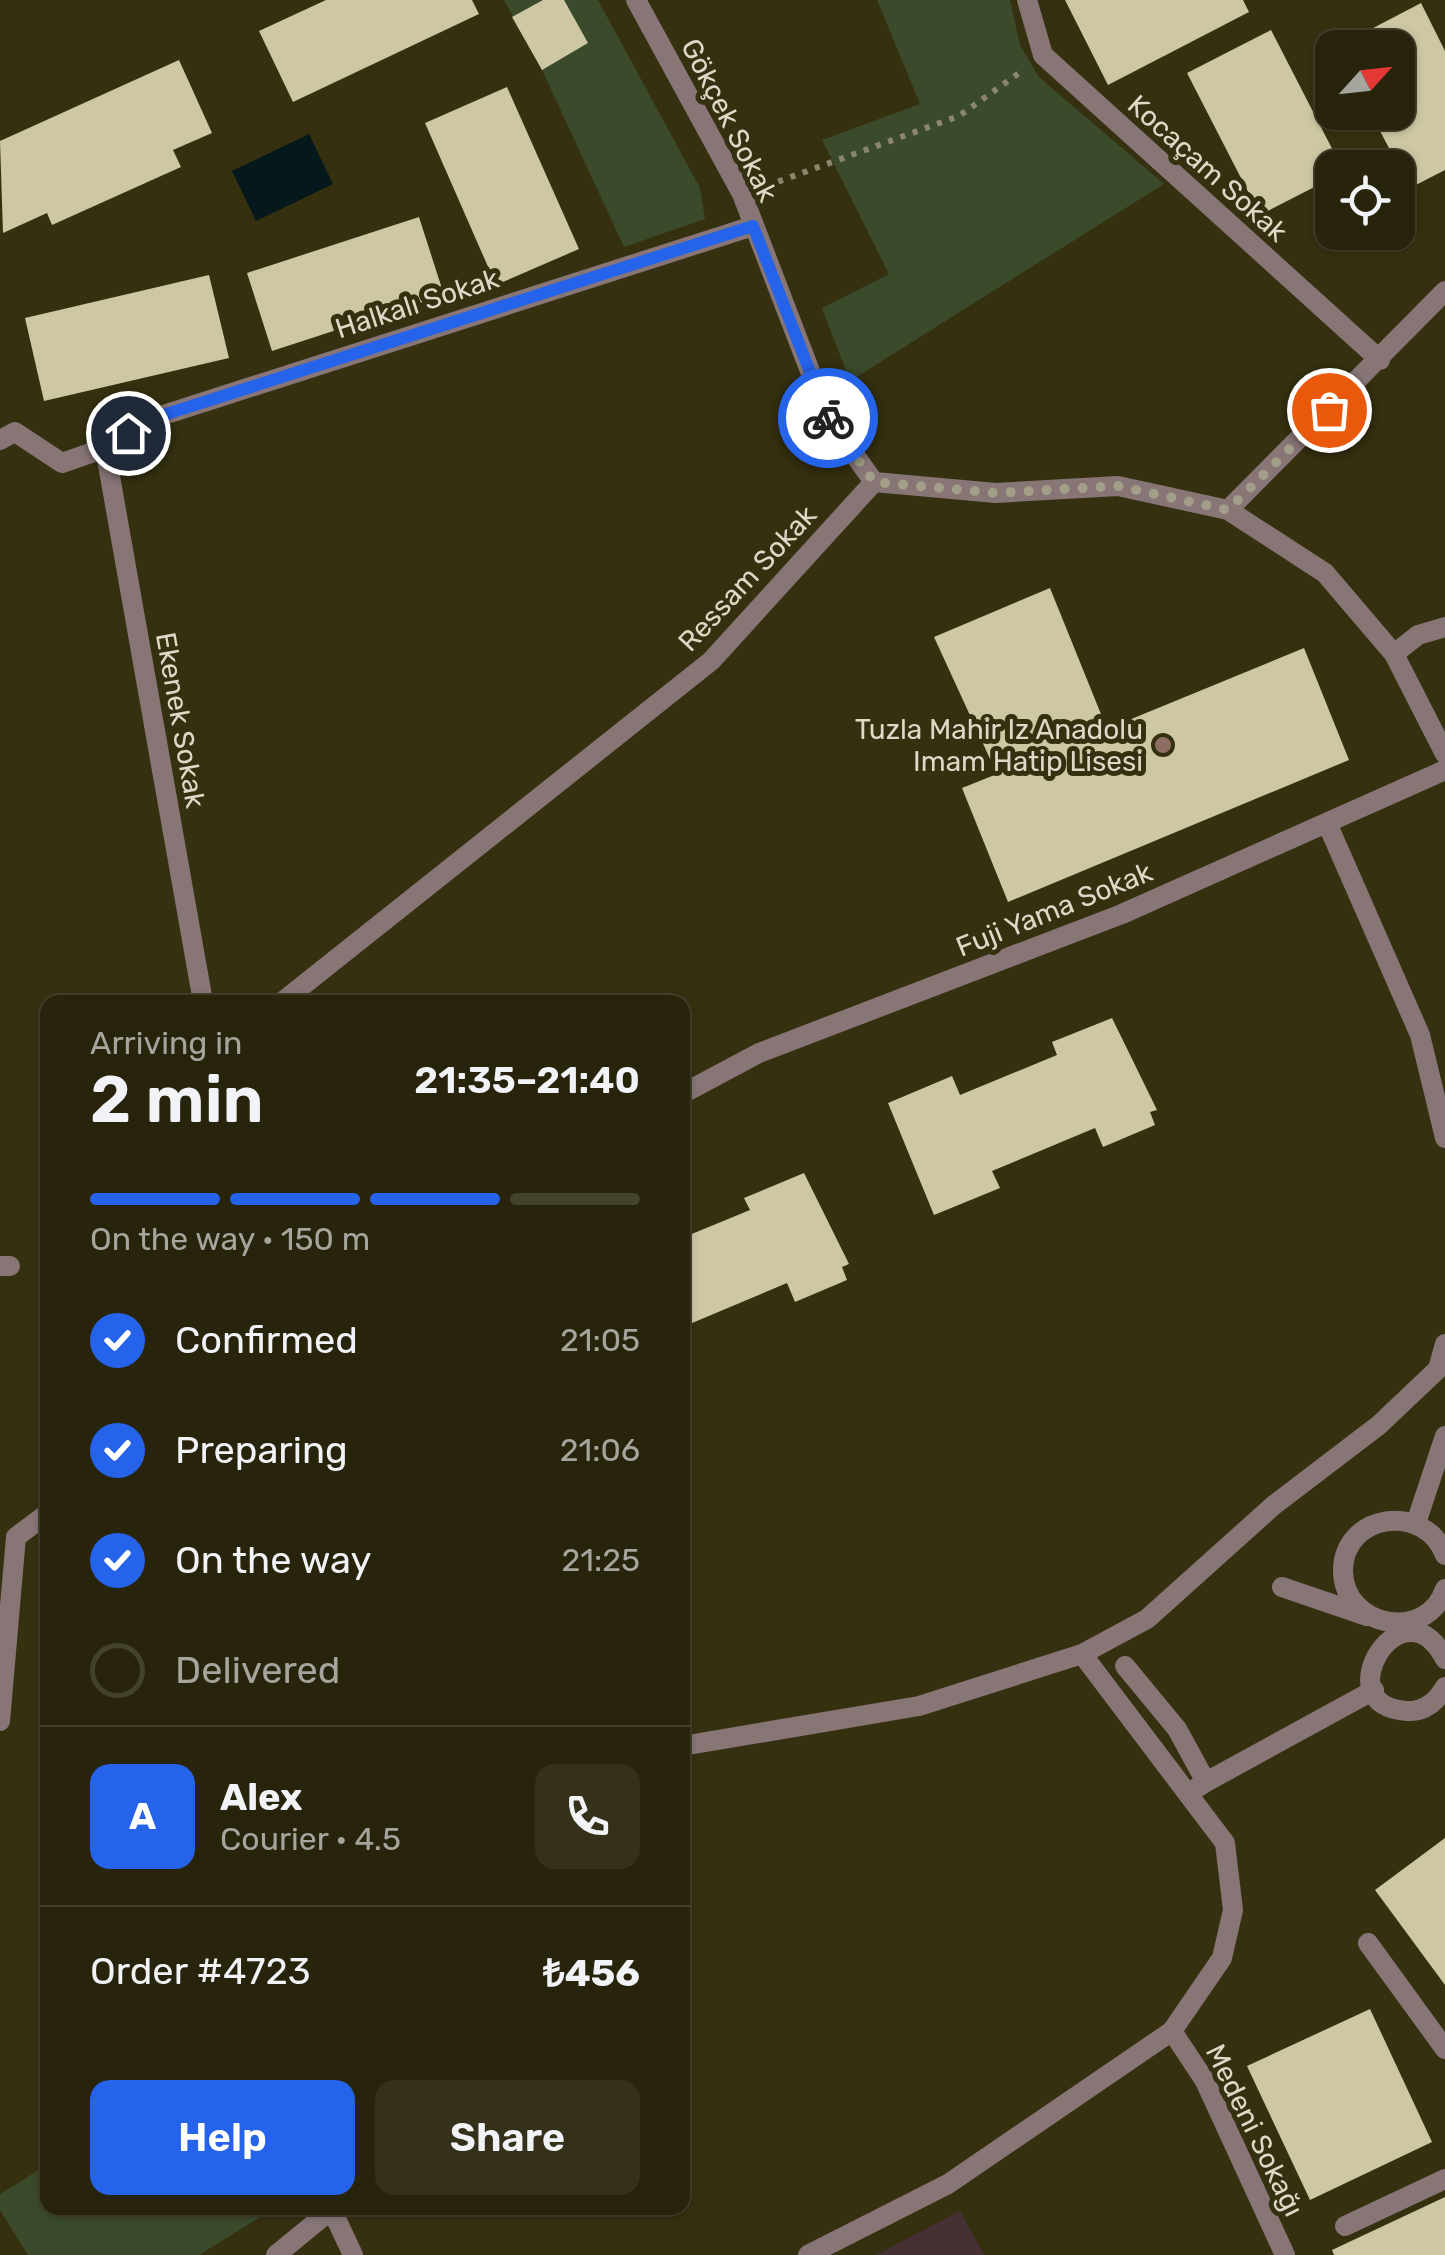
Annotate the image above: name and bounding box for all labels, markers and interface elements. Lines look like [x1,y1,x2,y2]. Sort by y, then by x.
north arrow [1315,30,1415,130]
map controls [1315,30,1415,250]
street label: Gökçek Sokak [674,33,785,208]
street label: Kocaçam Sokak [1121,88,1295,249]
button: locate [1315,150,1415,250]
street label: Halkalı Sokak [331,261,504,345]
courier [778,368,878,468]
pin [1287,368,1372,453]
icon: bag [1302,383,1357,438]
pin [86,391,171,476]
icon: bike [801,391,856,446]
icon: home [101,406,156,461]
street label: Ressam Sokak [671,498,824,658]
street label: Ekenek Sokak [149,630,212,811]
place label: Tuzla Mahir Iz Anadolu Imam Hatip Lisesi [855,713,1143,778]
marker: Tuzla Mahir Iz Anadolu Imam Hatip Lisesi [1152,734,1174,756]
street label: Fuji Yama Sokak [951,855,1158,964]
text: Arriving in [90,1024,242,1062]
text: 21:35–21:40 [414,1057,640,1103]
text: 2 min [90,1061,264,1138]
text: On the way · 150 m [90,1220,370,1258]
icon: check [90,1313,145,1368]
text: Confirmed [175,1317,358,1363]
text: 21:05 [560,1321,640,1359]
icon: check [90,1423,145,1478]
text: Preparing [175,1427,348,1473]
text: 21:06 [560,1431,640,1469]
icon: check [90,1533,145,1588]
text: On the way [175,1537,371,1583]
text: 21:25 [562,1541,640,1579]
text: Delivered [175,1647,340,1693]
button: phone [535,1764,640,1869]
text: Alex [220,1774,302,1820]
text: A [129,1793,156,1839]
text: Courier · 4.5 [220,1820,401,1858]
text: Order #4723 [90,1948,311,1994]
text: ₺456 [543,1950,640,1996]
street label: Medeni Sokağı [1199,2039,1310,2222]
button: Help [90,2080,355,2195]
button: Share [375,2080,640,2195]

